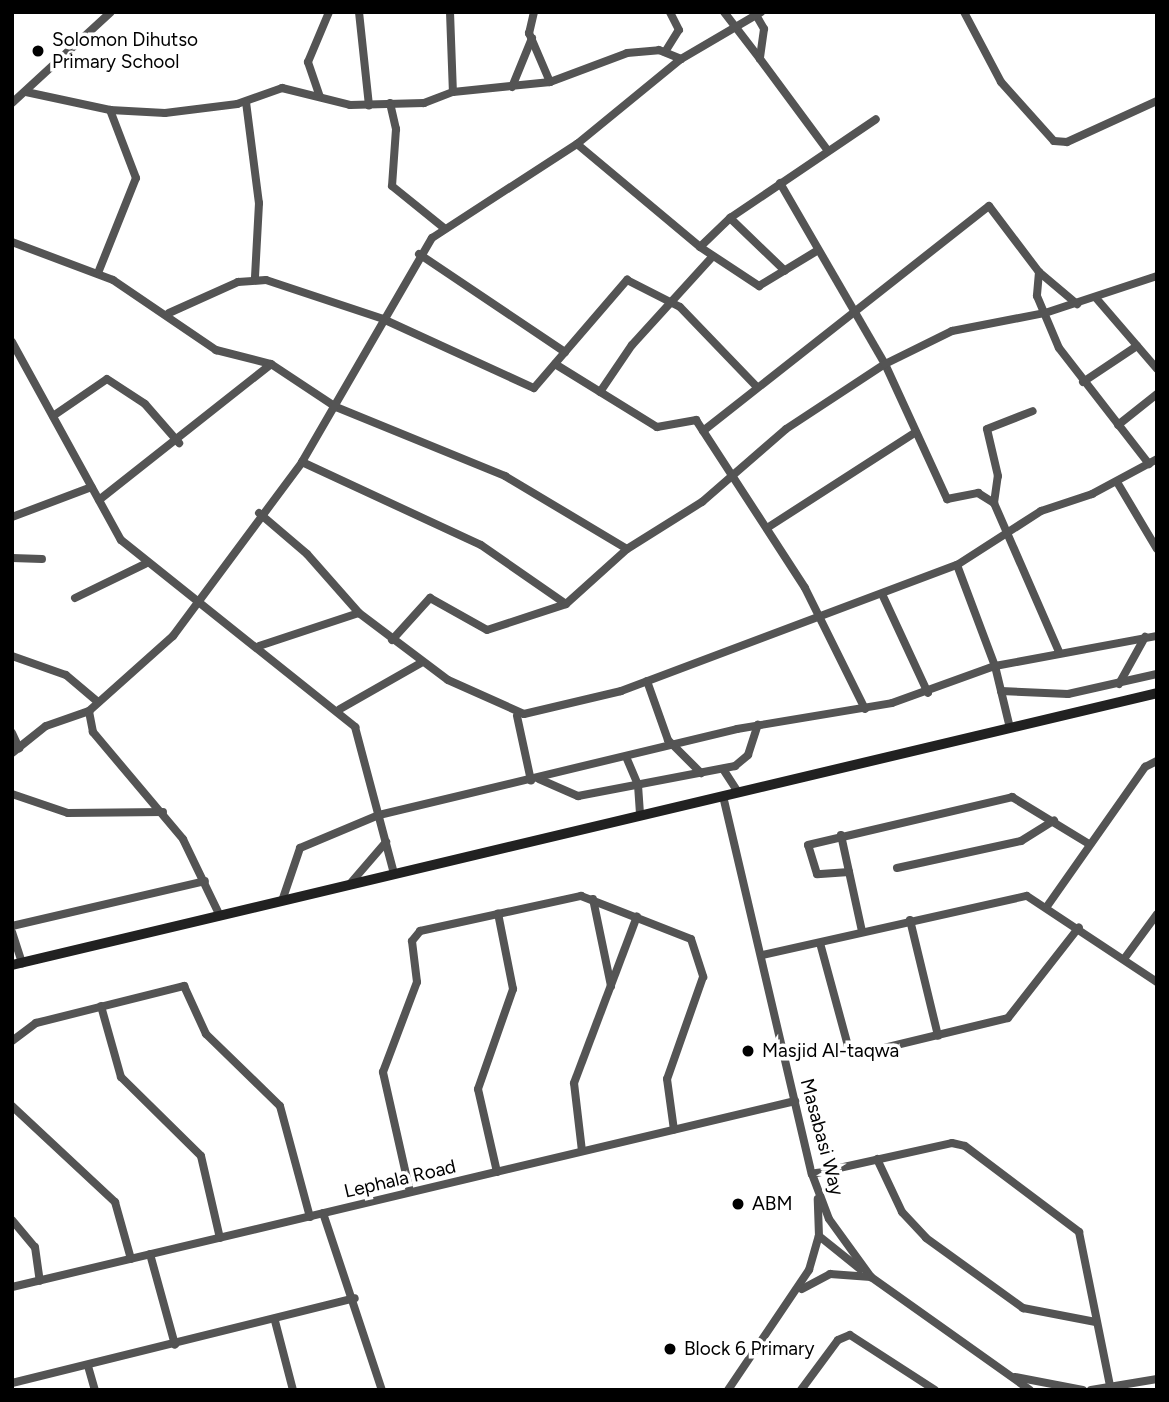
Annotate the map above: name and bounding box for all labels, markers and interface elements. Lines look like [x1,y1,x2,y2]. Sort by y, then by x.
place label: Solomon Dihutso Primary School [52,29,198,73]
marker: Solomon Dihutso Primary School [30,43,46,59]
place label: Masjid Al-taqwa [762,1040,899,1062]
marker: Masjid Al-taqwa [740,1043,756,1059]
street label: Masabasi Way [795,1076,849,1198]
street label: Lephala Road [342,1155,458,1203]
place label: ABM [752,1193,793,1215]
marker: ABM [730,1196,746,1212]
place label: Block 6 Primary [684,1338,814,1360]
marker: Block 6 Primary [662,1341,678,1357]

